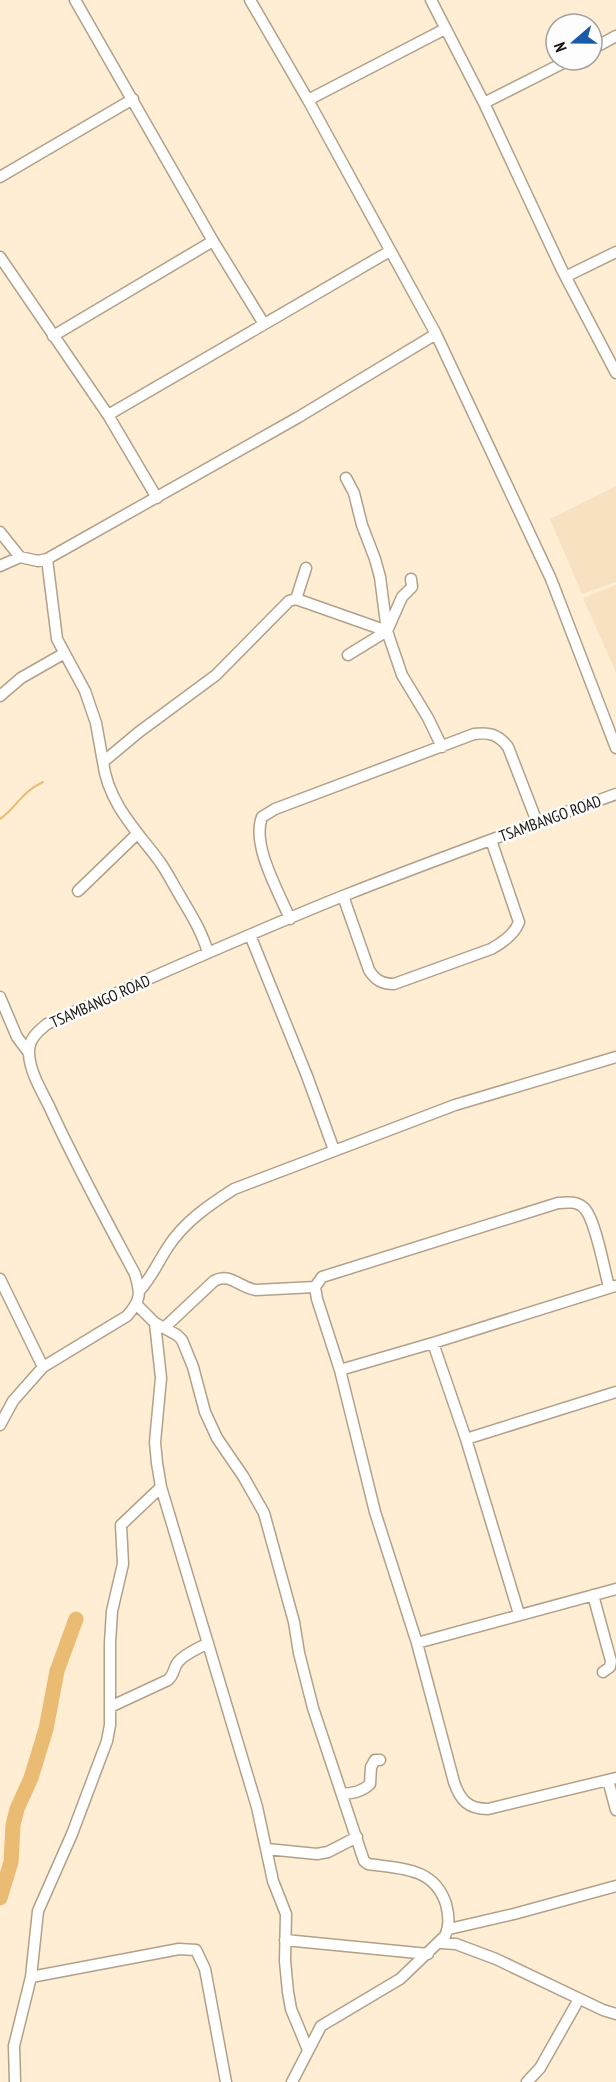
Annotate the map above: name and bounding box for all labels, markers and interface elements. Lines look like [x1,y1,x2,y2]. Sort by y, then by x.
north arrow [544,12,604,72]
text: N [549,40,571,55]
street label: TSAMBANGO ROAD [496,790,604,846]
street label: TSAMBANGO ROAD [47,970,153,1032]

